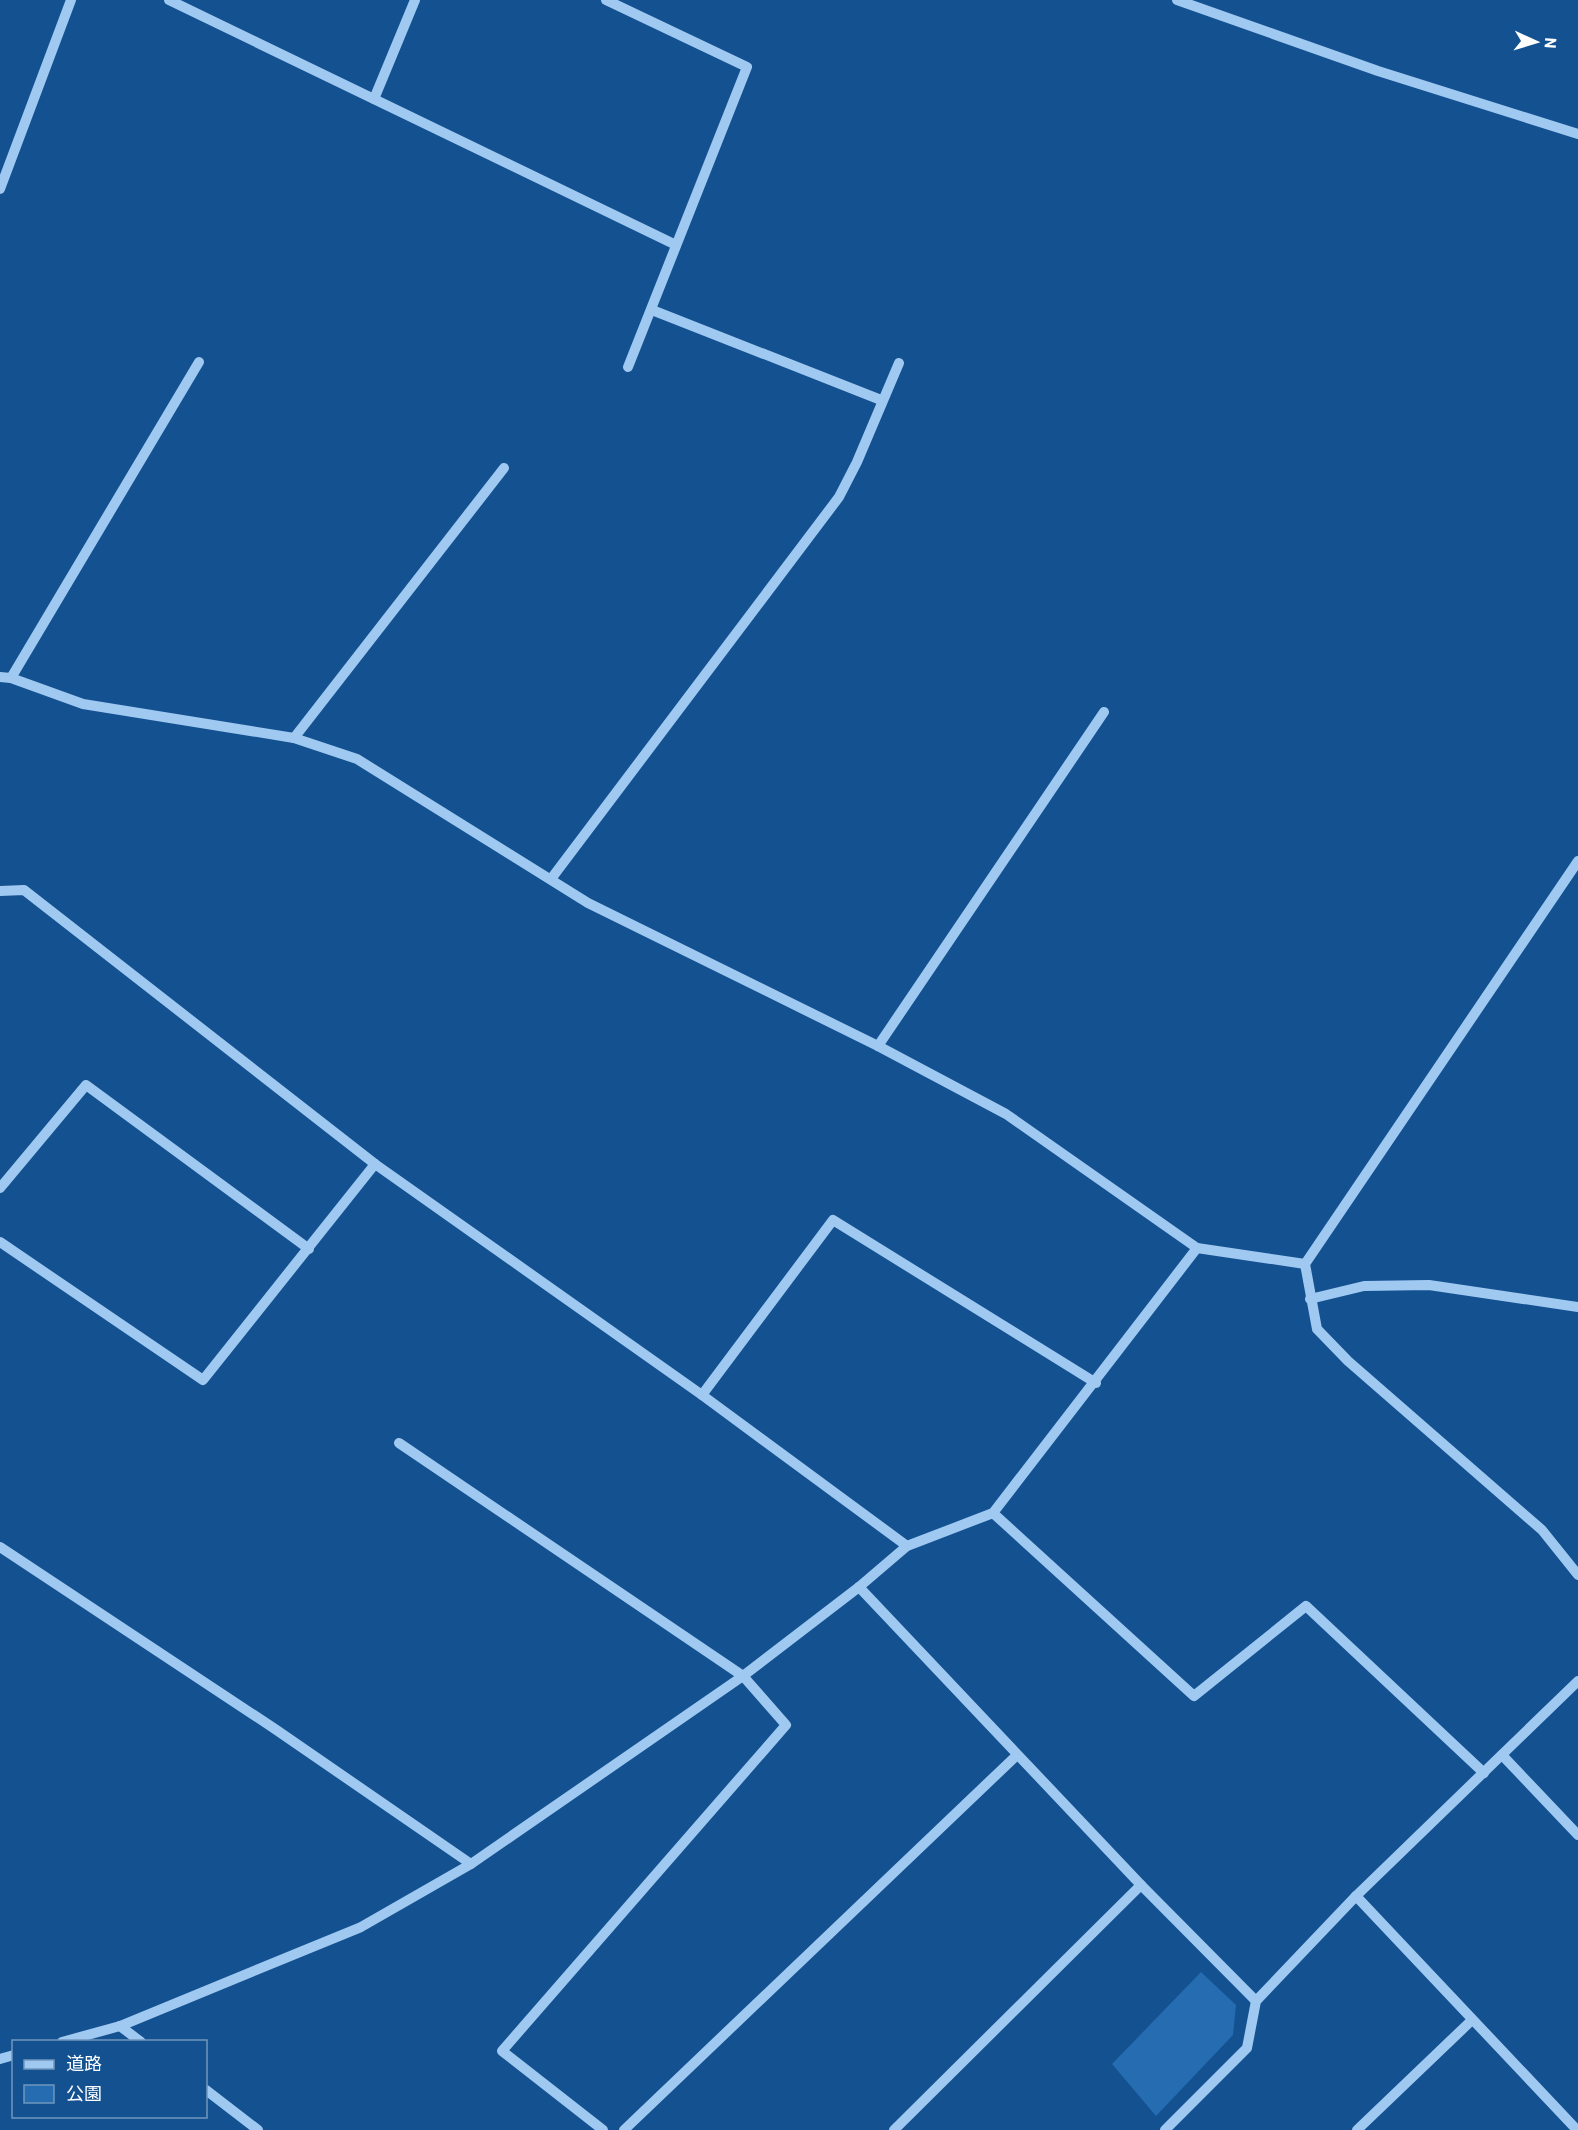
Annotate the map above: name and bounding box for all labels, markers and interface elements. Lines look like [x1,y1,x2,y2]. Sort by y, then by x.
north arrow [1506,12,1566,72]
text: N [1542,37,1561,49]
legend [12,2040,207,2118]
text: 道路 [66,2052,102,2074]
text: 公園 [66,2082,102,2104]

